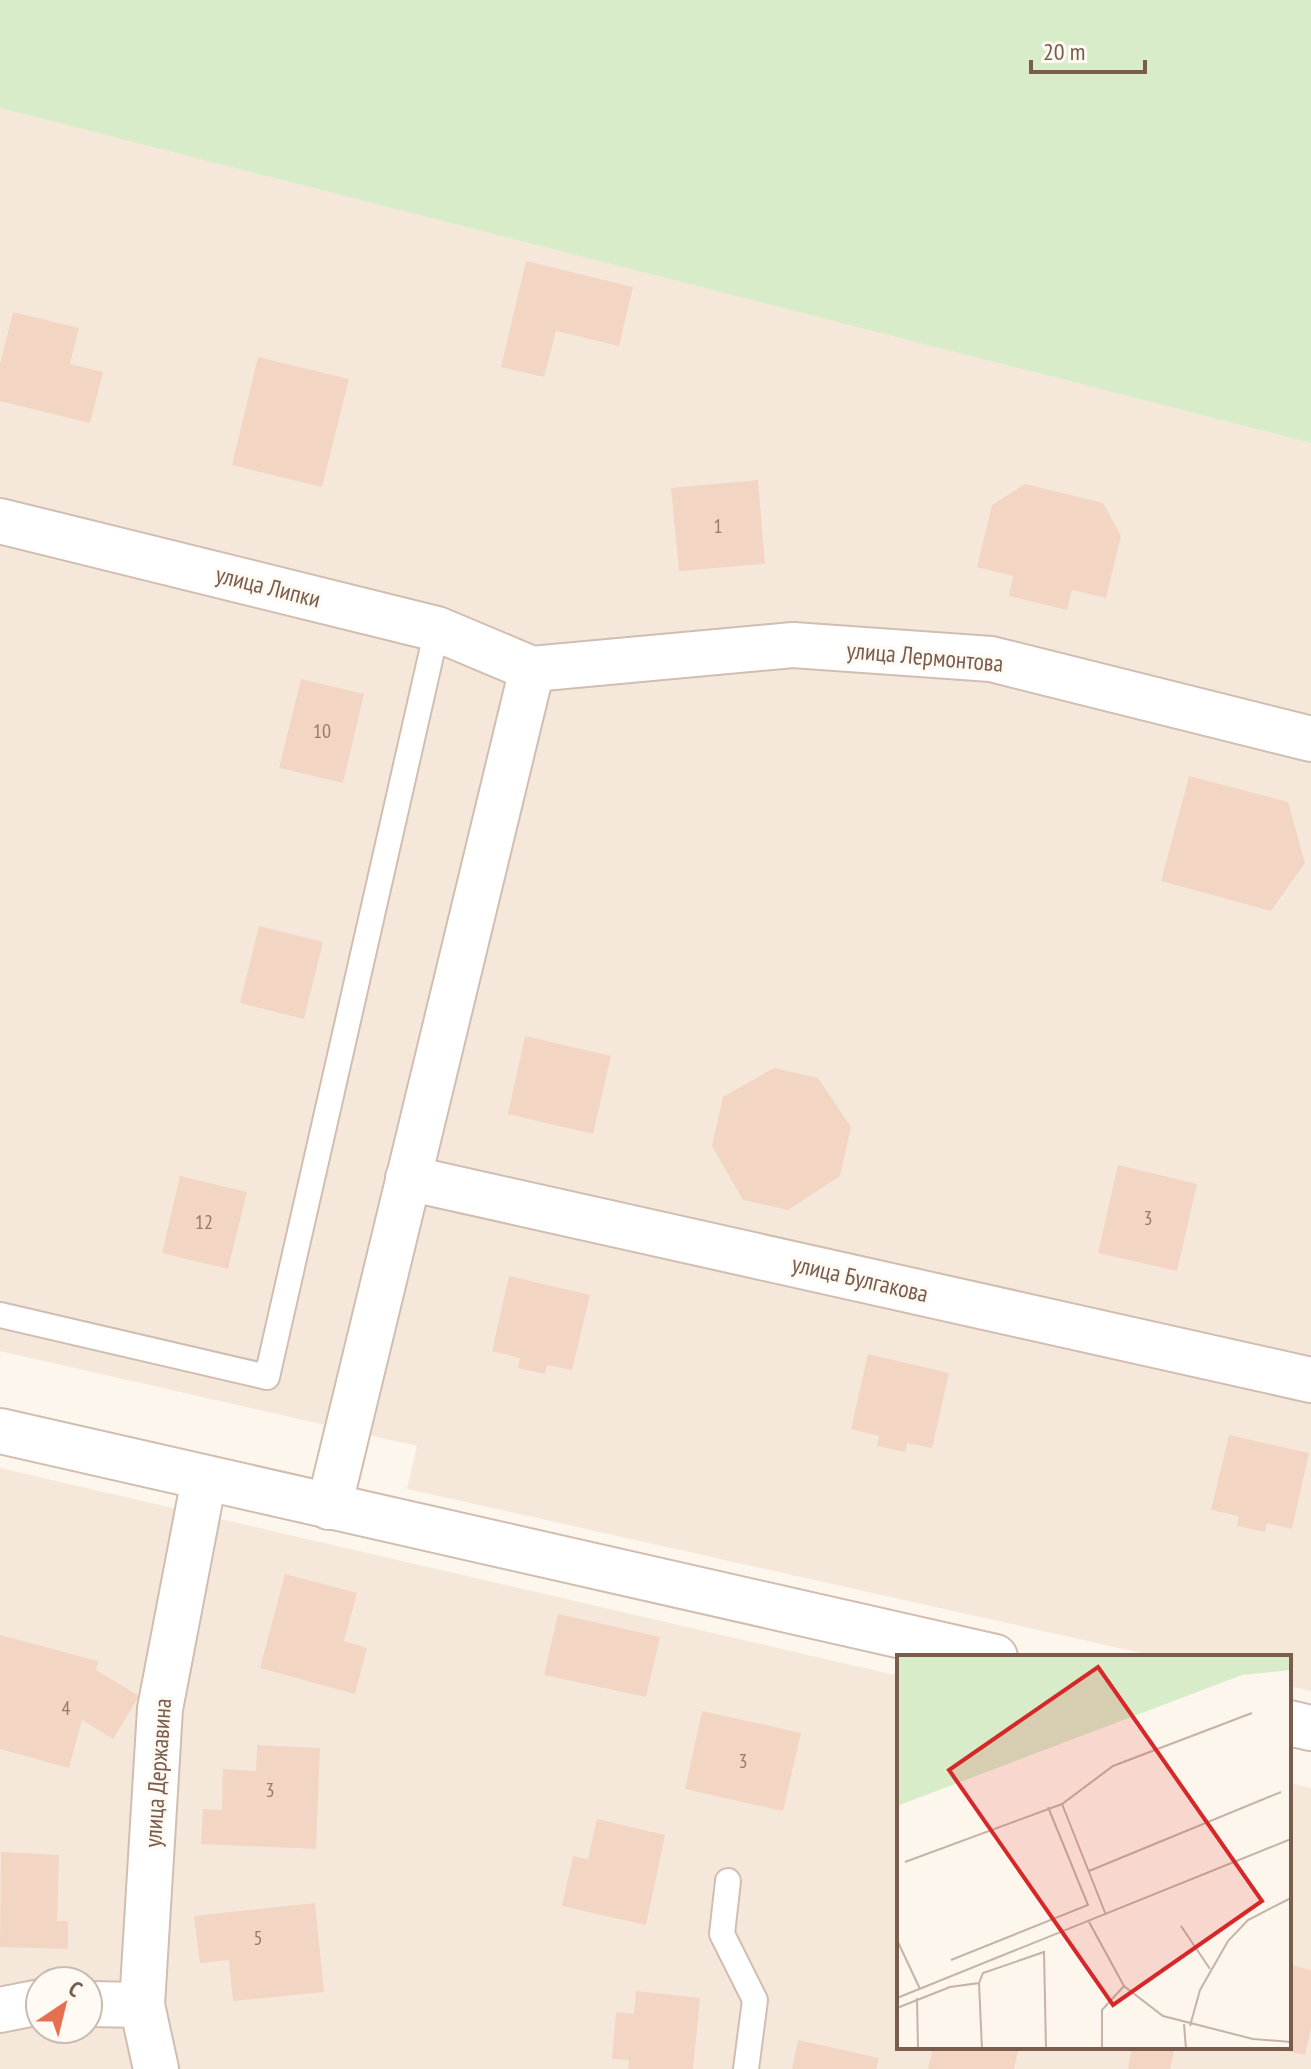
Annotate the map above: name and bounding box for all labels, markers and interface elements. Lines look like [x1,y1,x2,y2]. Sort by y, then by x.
scale bar [1031,24,1145,74]
text: 20 m [1043,36,1085,67]
house number: 1 [714,513,723,539]
street label: улица Липки [212,559,324,615]
street label: улица Лермонтова [845,634,1005,679]
house number: 10 [313,718,331,744]
house number: 3 [1144,1205,1153,1231]
house number: 12 [195,1209,213,1235]
street label: улица Булгакова [789,1248,931,1309]
inset map [897,1655,1291,2049]
house number: 4 [62,1695,71,1721]
street label: улица Державина [137,1697,178,1849]
house number: 3 [739,1748,748,1774]
house number: 3 [266,1777,275,1803]
house number: 5 [254,1925,263,1951]
north arrow [24,1965,104,2045]
text: С [63,1974,88,2003]

